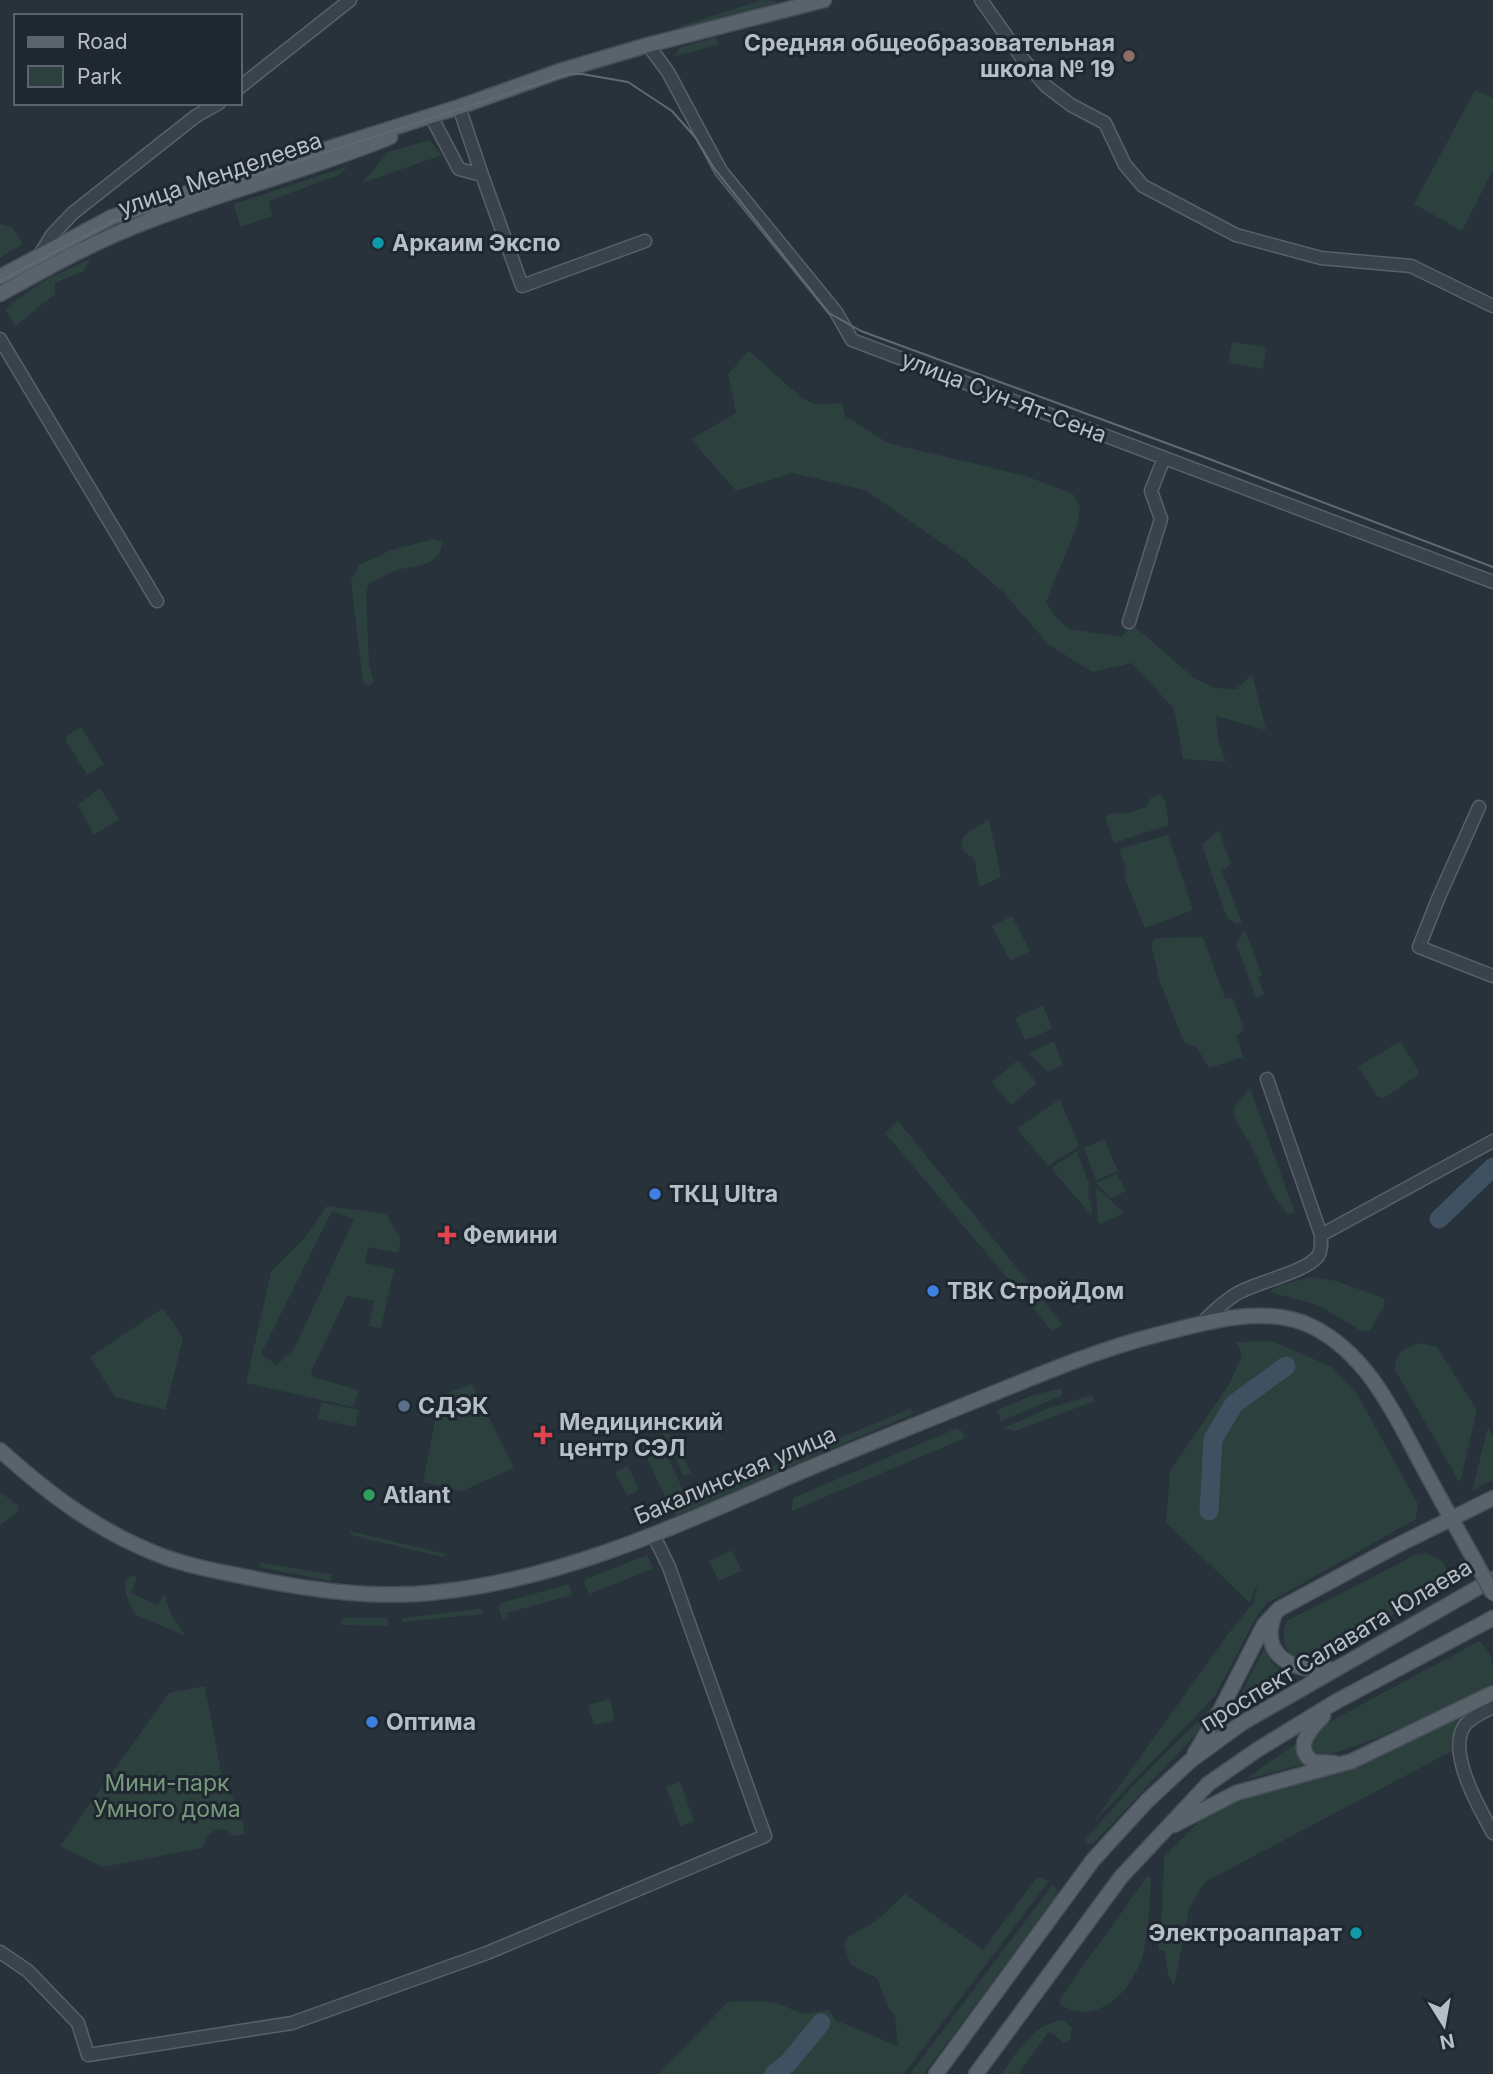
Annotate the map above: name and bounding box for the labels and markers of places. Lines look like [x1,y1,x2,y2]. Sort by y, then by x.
place label: Средняя общеобразовательная школа № 19 [744,29,1115,83]
marker: Средняя общеобразовательная школа № 19 [1121,48,1137,64]
place label: Аркаим Экспо [392,229,561,257]
marker: Аркаим Экспо [370,235,386,251]
place label: ТКЦ Ultra [669,1180,778,1208]
marker: ТКЦ Ultra [647,1186,663,1202]
place label: Фемини [463,1221,558,1249]
marker: Фемини [437,1225,457,1245]
place label: ТВК СтройДом [947,1277,1124,1305]
marker: ТВК СтройДом [925,1283,941,1299]
place label: СДЭК [418,1392,489,1420]
marker: СДЭК [396,1398,412,1414]
place label: Медицинский центр СЭЛ [559,1408,723,1462]
marker: Медицинский центр СЭЛ [533,1425,553,1445]
place label: Atlant [383,1481,451,1509]
marker: Atlant [361,1487,377,1503]
place label: Оптима [386,1708,476,1736]
marker: Оптима [364,1714,380,1730]
place label: Электроаппарат [1149,1919,1342,1947]
marker: Электроаппарат [1348,1925,1364,1941]

